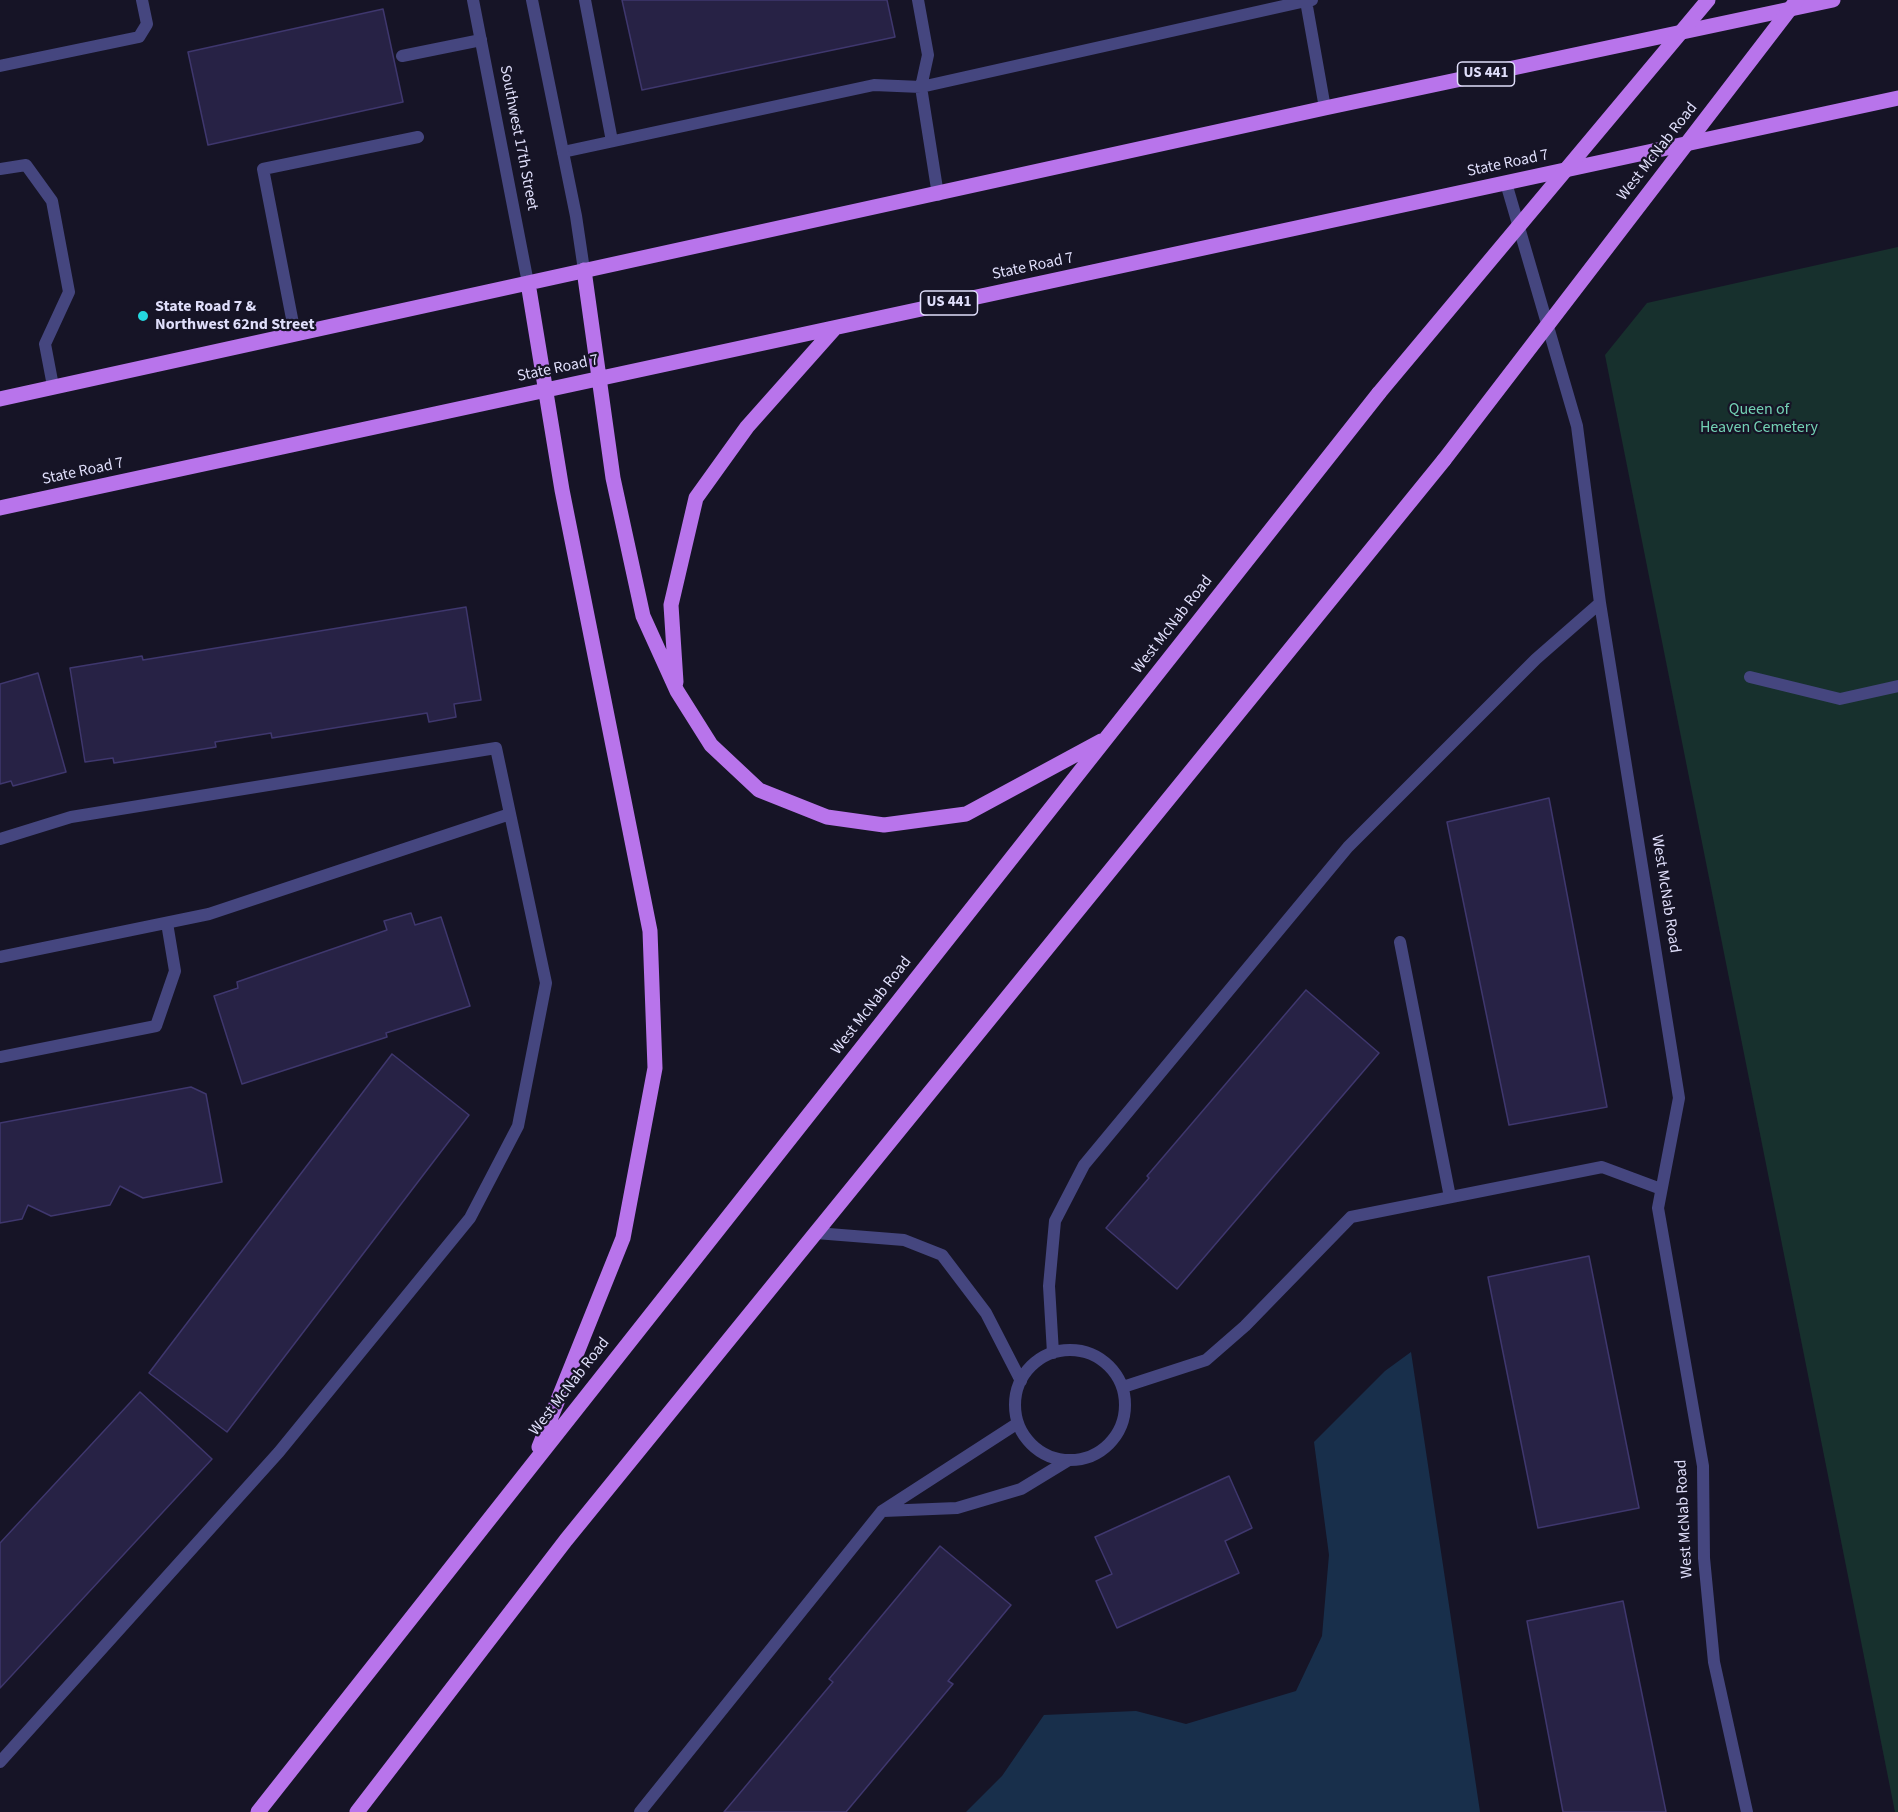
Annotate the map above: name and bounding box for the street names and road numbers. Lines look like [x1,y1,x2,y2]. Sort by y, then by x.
road number: US 441 [1458,62,1514,86]
street label: Southwest 17th Street [494,64,542,212]
street label: West McNab Road [1614,99,1702,205]
street label: State Road 7 [1465,146,1551,182]
street label: State Road 7 [990,249,1076,285]
road number: US 441 [920,291,978,315]
street label: State Road 7 [515,351,601,387]
street label: State Road 7 [40,454,126,490]
street label: West McNab Road [1129,572,1217,678]
street label: West McNab Road [1646,834,1684,954]
street label: West McNab Road [828,953,916,1059]
street label: West McNab Road [526,1334,614,1440]
street label: West McNab Road [1672,1459,1698,1579]

